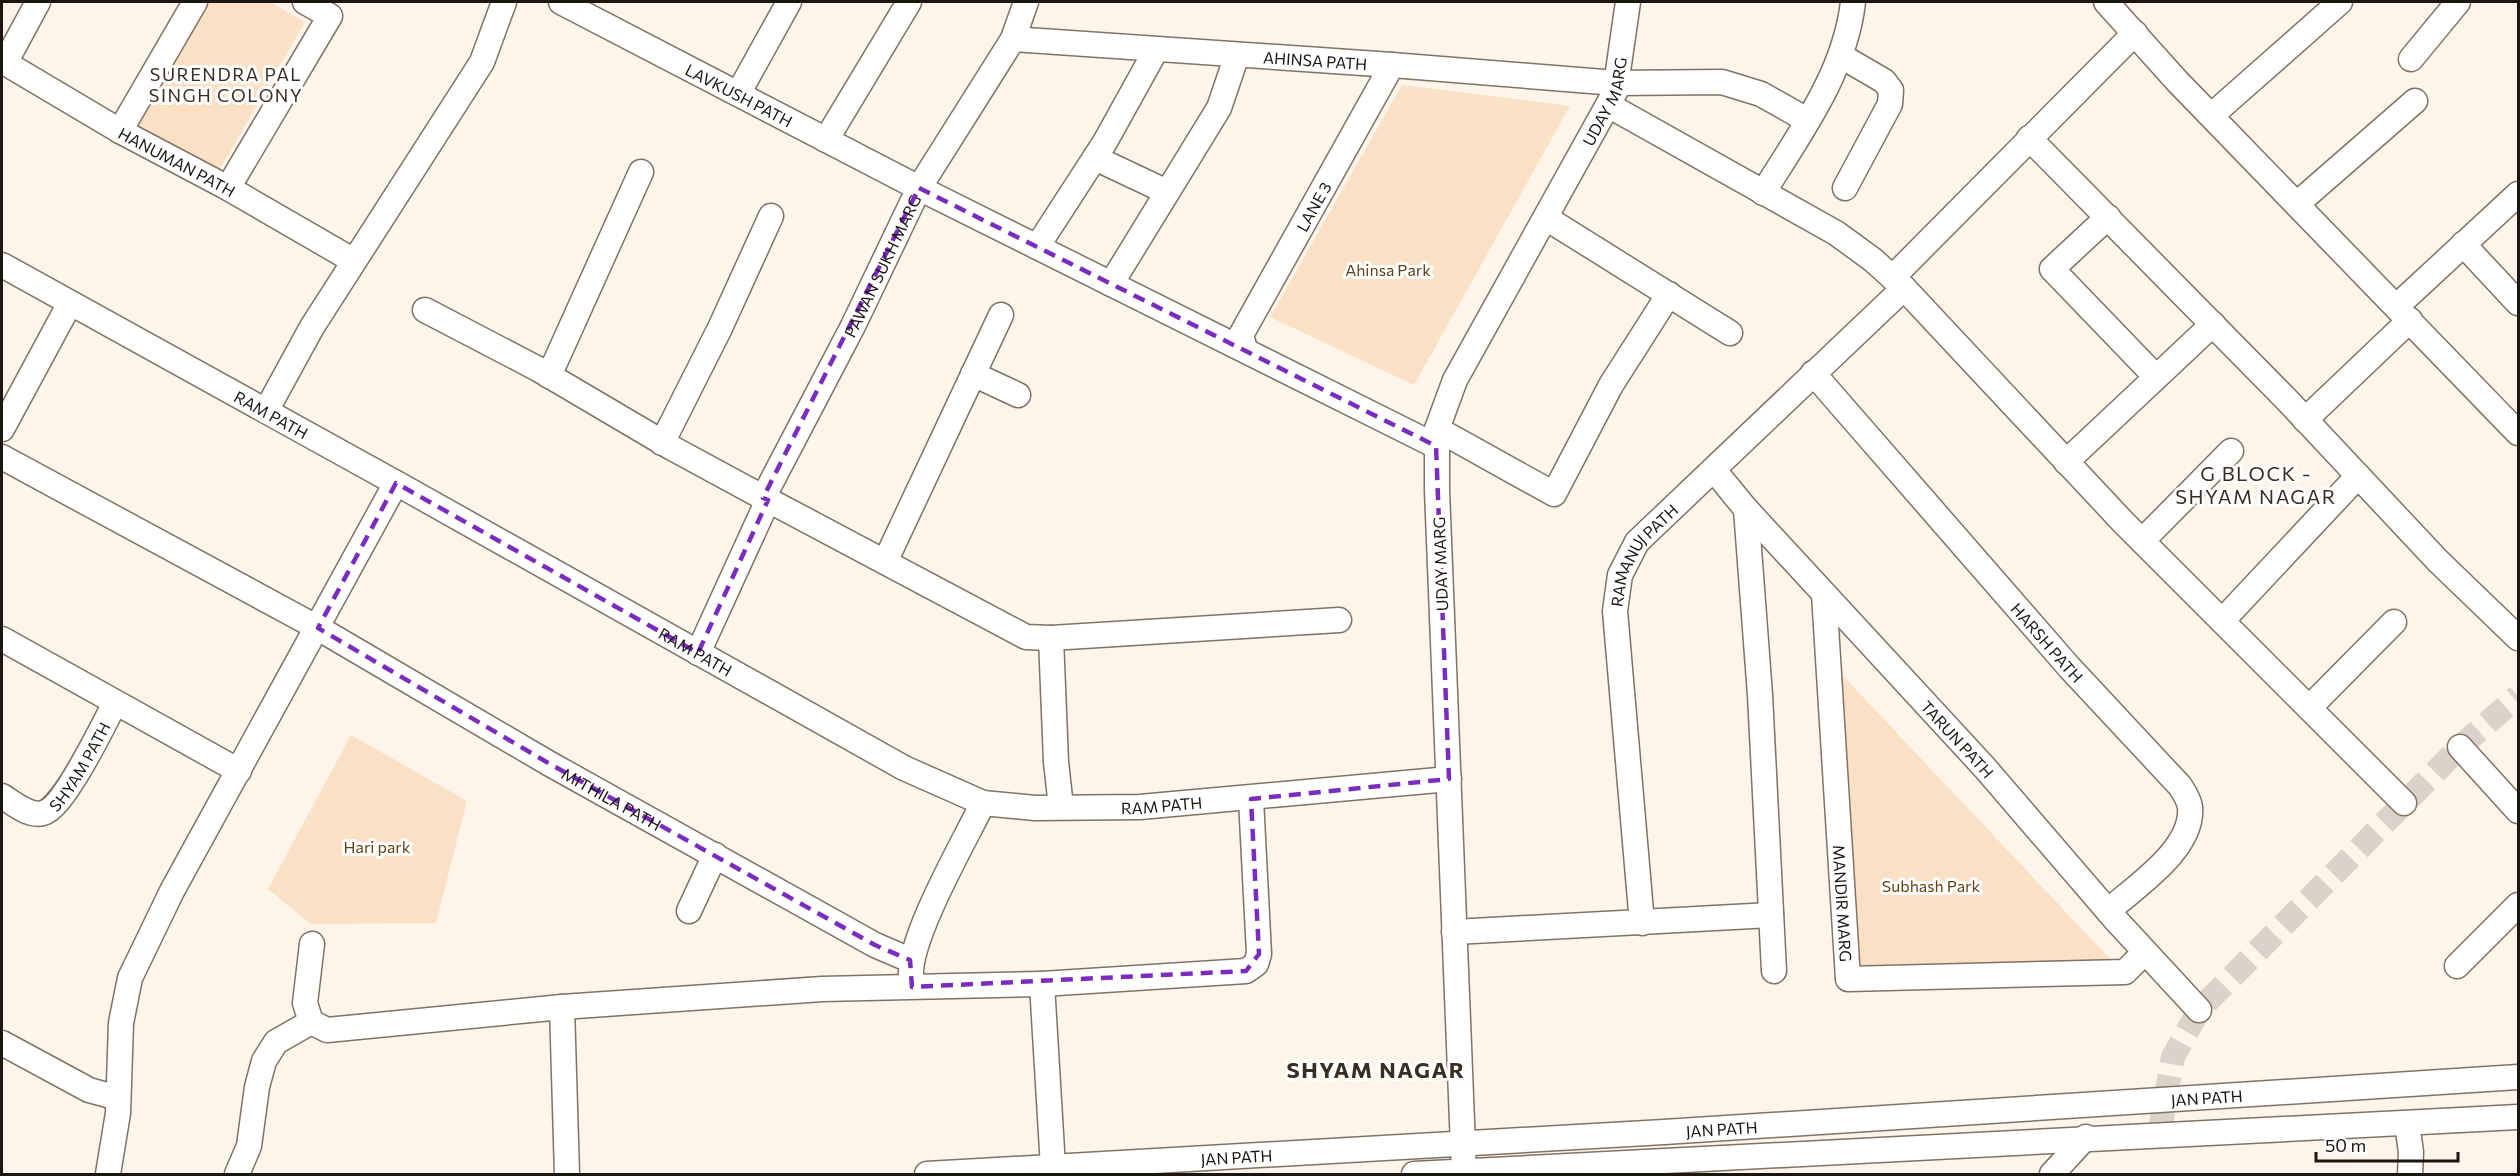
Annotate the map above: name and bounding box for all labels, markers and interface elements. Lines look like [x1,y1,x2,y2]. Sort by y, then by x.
street label: AHINSA PATH [1263,47,1368,73]
street label: UDAY MARG [1578,56,1629,149]
street label: LAVKUSH PATH [683,59,796,130]
district label: SURENDRA PAL SINGH COLONY [149,63,303,106]
street label: HANUMAN PATH [116,123,239,200]
street label: LANE 3 [1291,178,1334,235]
street label: PAWAN SUKH MARG [839,191,924,340]
park label: Ahinsa Park [1345,260,1431,279]
street label: RAM PATH [231,386,312,442]
district label: G BLOCK - SHYAM NAGAR [2175,461,2337,508]
street label: RAMANUJ PATH [1606,499,1681,608]
street label: UDAY MARG [1429,516,1451,612]
street label: HARSH PATH [2008,599,2087,686]
street label: RAM PATH [656,623,736,679]
street label: TARUN PATH [1918,696,1998,781]
street label: SHYAM PATH [44,718,113,815]
street label: MITHILA PATH [559,763,665,834]
street label: RAM PATH [1121,792,1203,817]
park label: Hari park [344,837,411,856]
street label: MANDIR MARG [1830,844,1856,962]
park label: Subhash Park [1882,876,1980,895]
district label: SHYAM NAGAR [1287,1056,1465,1083]
street label: JAN PATH [2170,1085,2243,1109]
street label: JAN PATH [1685,1116,1758,1140]
scale bar [2316,1125,2458,1163]
text: 50 m [2325,1134,2366,1156]
street label: JAN PATH [1200,1145,1273,1168]

